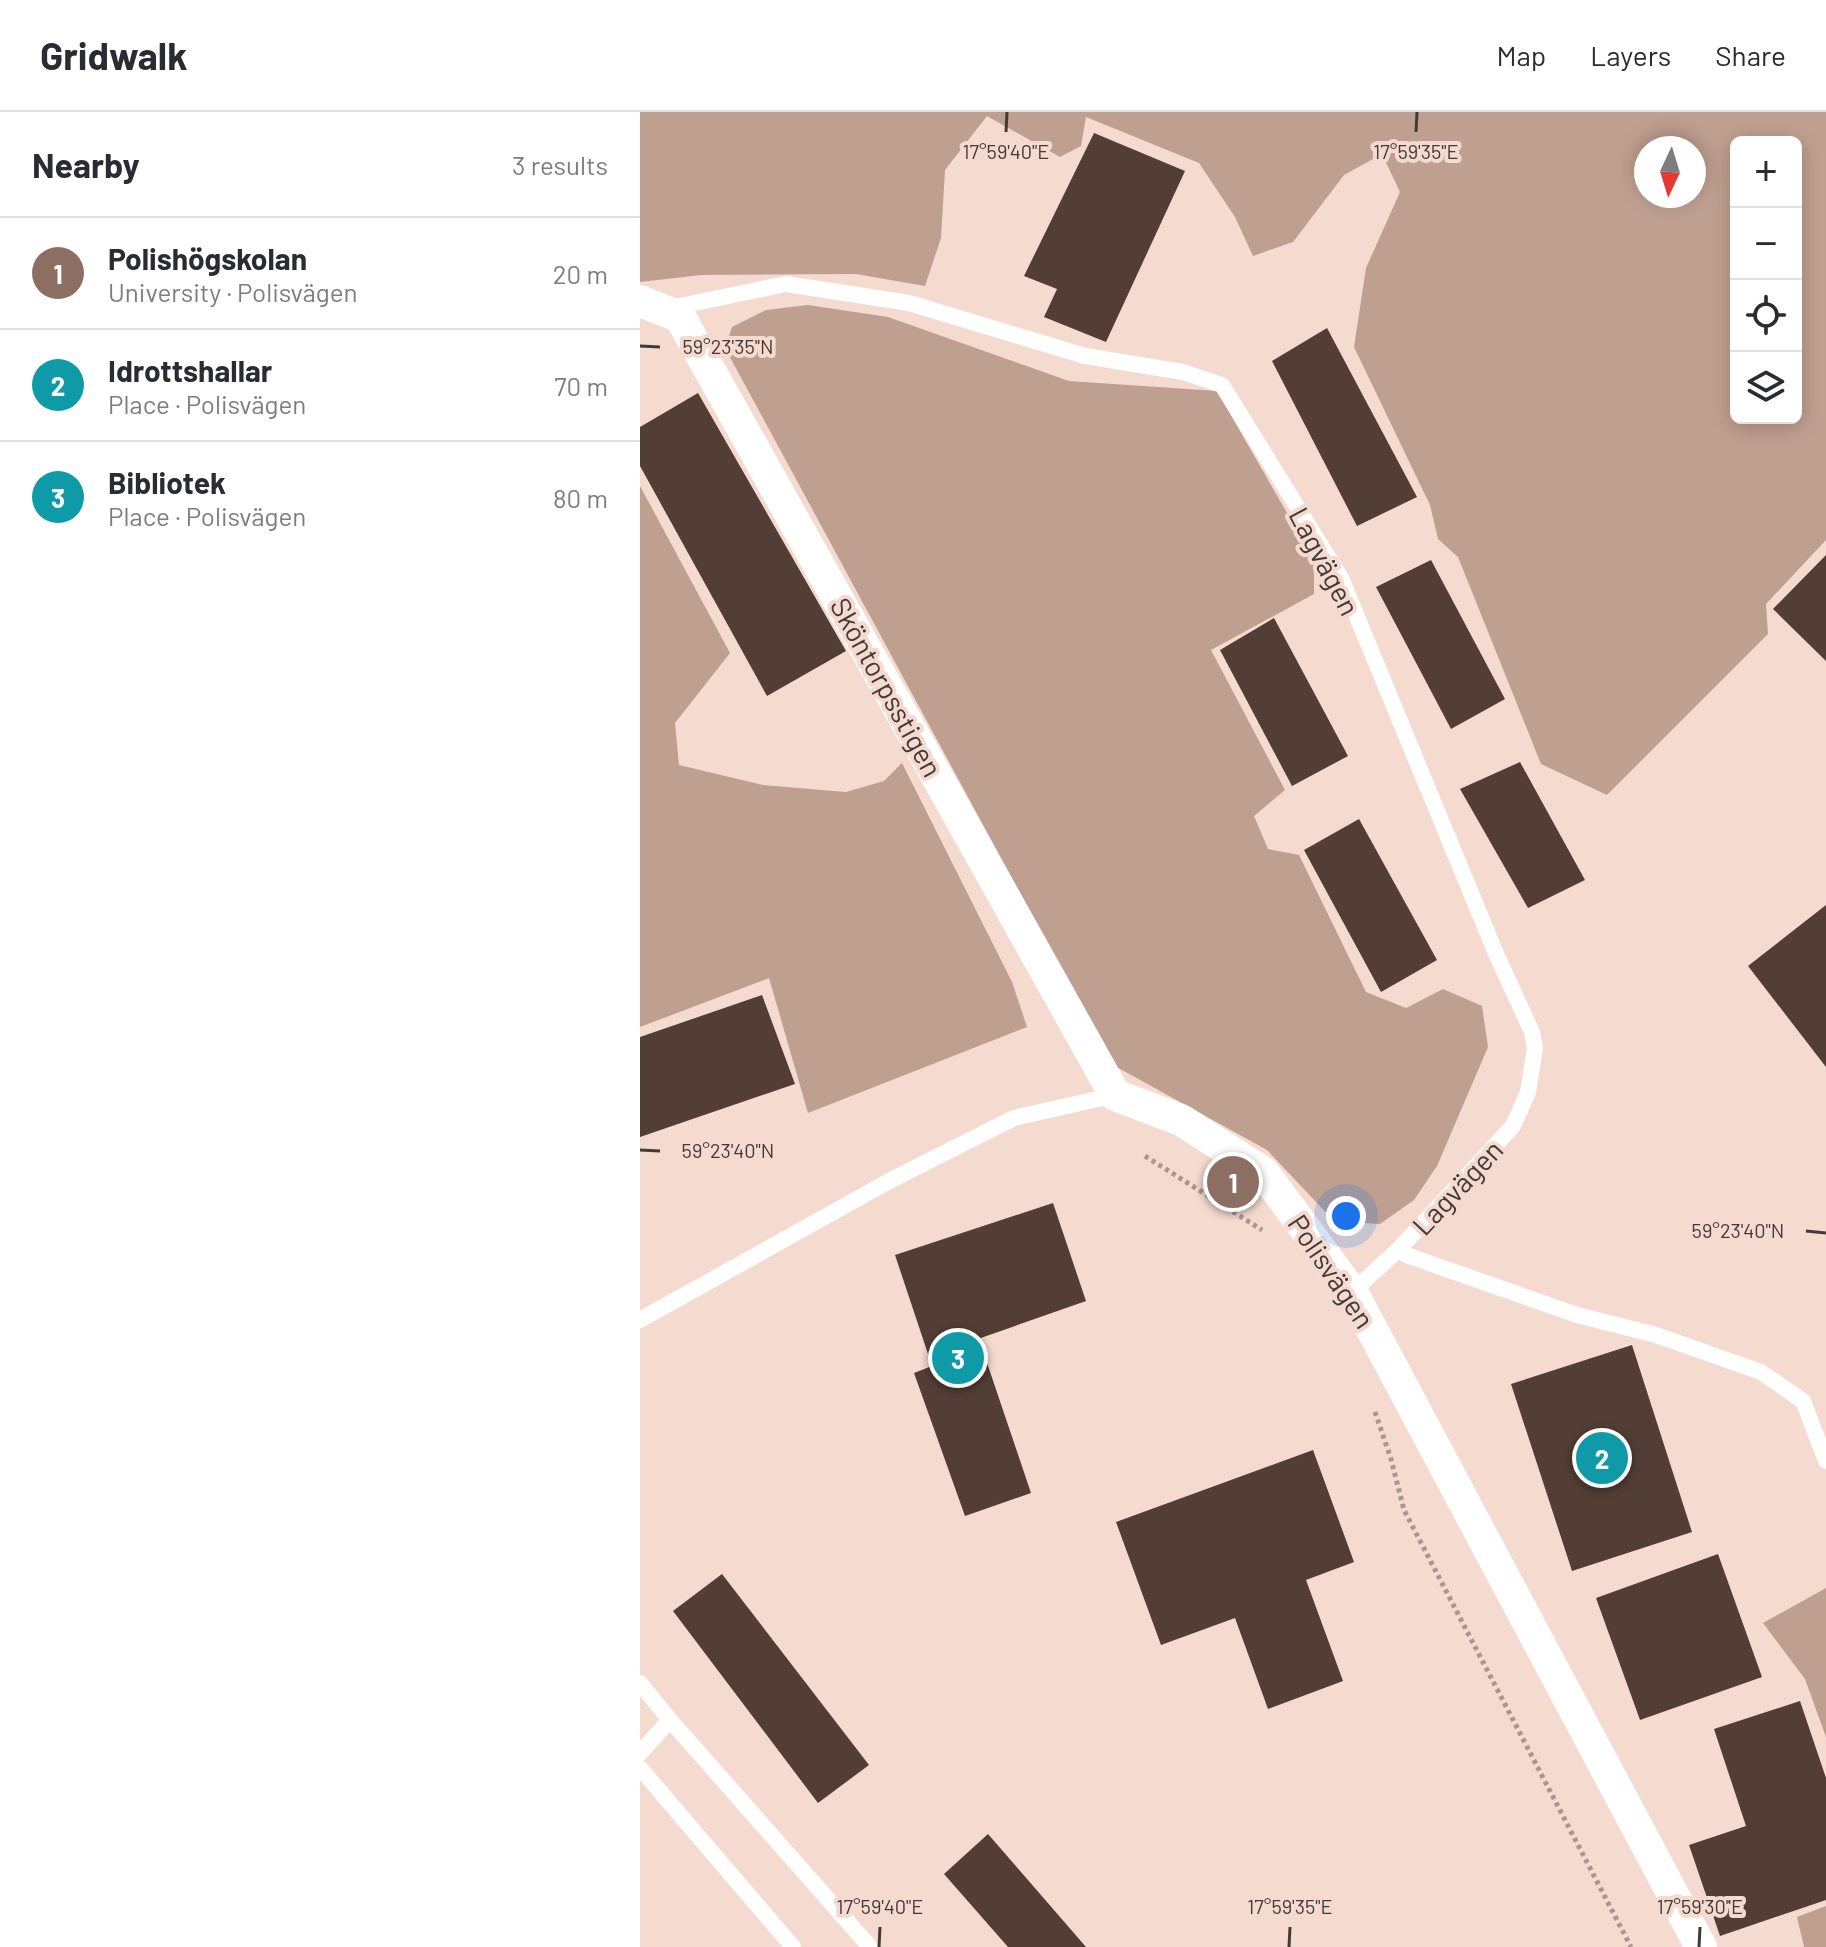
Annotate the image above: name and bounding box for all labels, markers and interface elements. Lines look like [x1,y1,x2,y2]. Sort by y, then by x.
text: Gridwalk [40,32,187,78]
text: Map [1496,38,1546,72]
text: Layers [1590,38,1671,72]
text: Share [1715,38,1786,72]
north arrow [1634,136,1706,208]
map controls [1730,136,1802,424]
button: + [1730,136,1802,208]
text: 17°59'40"E [963,139,1049,163]
text: 17°59'35"E [1373,139,1459,163]
text: Nearby [32,144,140,185]
text: 3 results [512,149,608,180]
button: − [1730,208,1802,280]
text: Polishögskolan [108,240,307,276]
text: 1 [53,258,63,289]
text: 20 m [553,258,608,289]
text: University · Polisvägen [108,276,358,307]
button: locate [1730,280,1802,352]
text: 59°23'35"N [682,334,774,358]
text: Idrottshallar [108,352,272,388]
button: layers [1730,352,1802,424]
text: 2 [51,370,65,401]
text: 70 m [554,370,608,401]
text: Place · Polisvägen [108,388,306,419]
text: Bibliotek [108,464,226,500]
text: 3 [51,482,65,513]
text: 80 m [553,482,608,513]
text: Place · Polisvägen [108,500,306,531]
street label: Lagvägen [1282,501,1368,621]
street label: Sköntorpsstigen [824,592,950,782]
street label: Lagvägen [1405,1132,1509,1242]
text: 59°23'40"N [682,1138,774,1162]
pin: 1 [1207,1152,1259,1212]
your location [1326,1196,1366,1236]
street label: Polisvägen [1282,1208,1382,1334]
text: 59°23'40"N [1692,1218,1784,1242]
pin: 3 [932,1328,984,1388]
pin: 2 [1576,1428,1628,1488]
text: 17°59'40"E [837,1894,923,1918]
text: 17°59'35"E [1247,1894,1333,1918]
text: 17°59'30"E [1657,1894,1743,1918]

